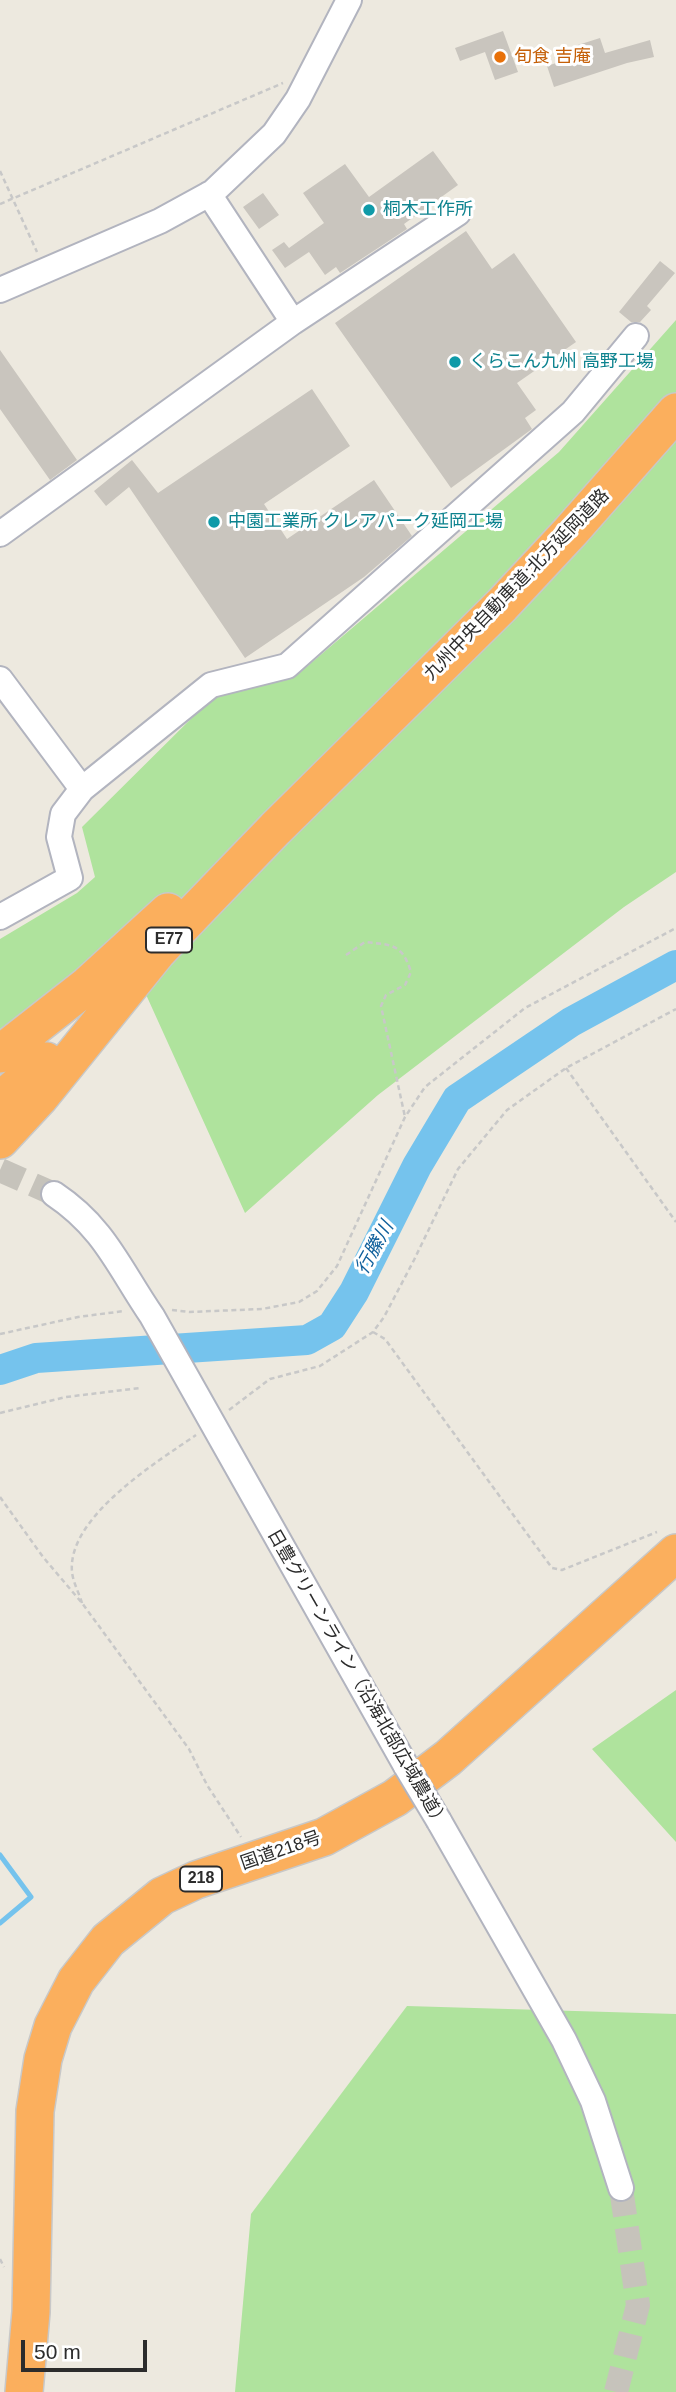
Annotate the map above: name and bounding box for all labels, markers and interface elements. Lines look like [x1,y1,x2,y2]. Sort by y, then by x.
place label: 旬食 吉庵 [514,46,591,68]
marker: 旬食 吉庵 [492,49,508,65]
place label: 桐木工作所 [383,199,473,221]
marker: 桐木工作所 [361,202,377,218]
place label: くらこん九州 高野工場 [469,351,654,373]
marker: くらこん九州 高野工場 [447,354,463,370]
street label: 九州中央自動車道;北方延岡道路 [420,485,614,685]
place label: 中園工業所 クレアパーク延岡工場 [228,511,503,533]
marker: 中園工業所 クレアパーク延岡工場 [206,514,222,530]
road number: E77 [146,928,192,952]
water label: 行縢川 [351,1218,399,1278]
street label: 日豊グリーンライン（沿海北部広域農道） [262,1526,452,1832]
street label: 国道218号 [238,1827,324,1875]
road number: 218 [180,1867,222,1892]
scale bar [24,2326,150,2370]
text: 50 m [34,2340,81,2363]

